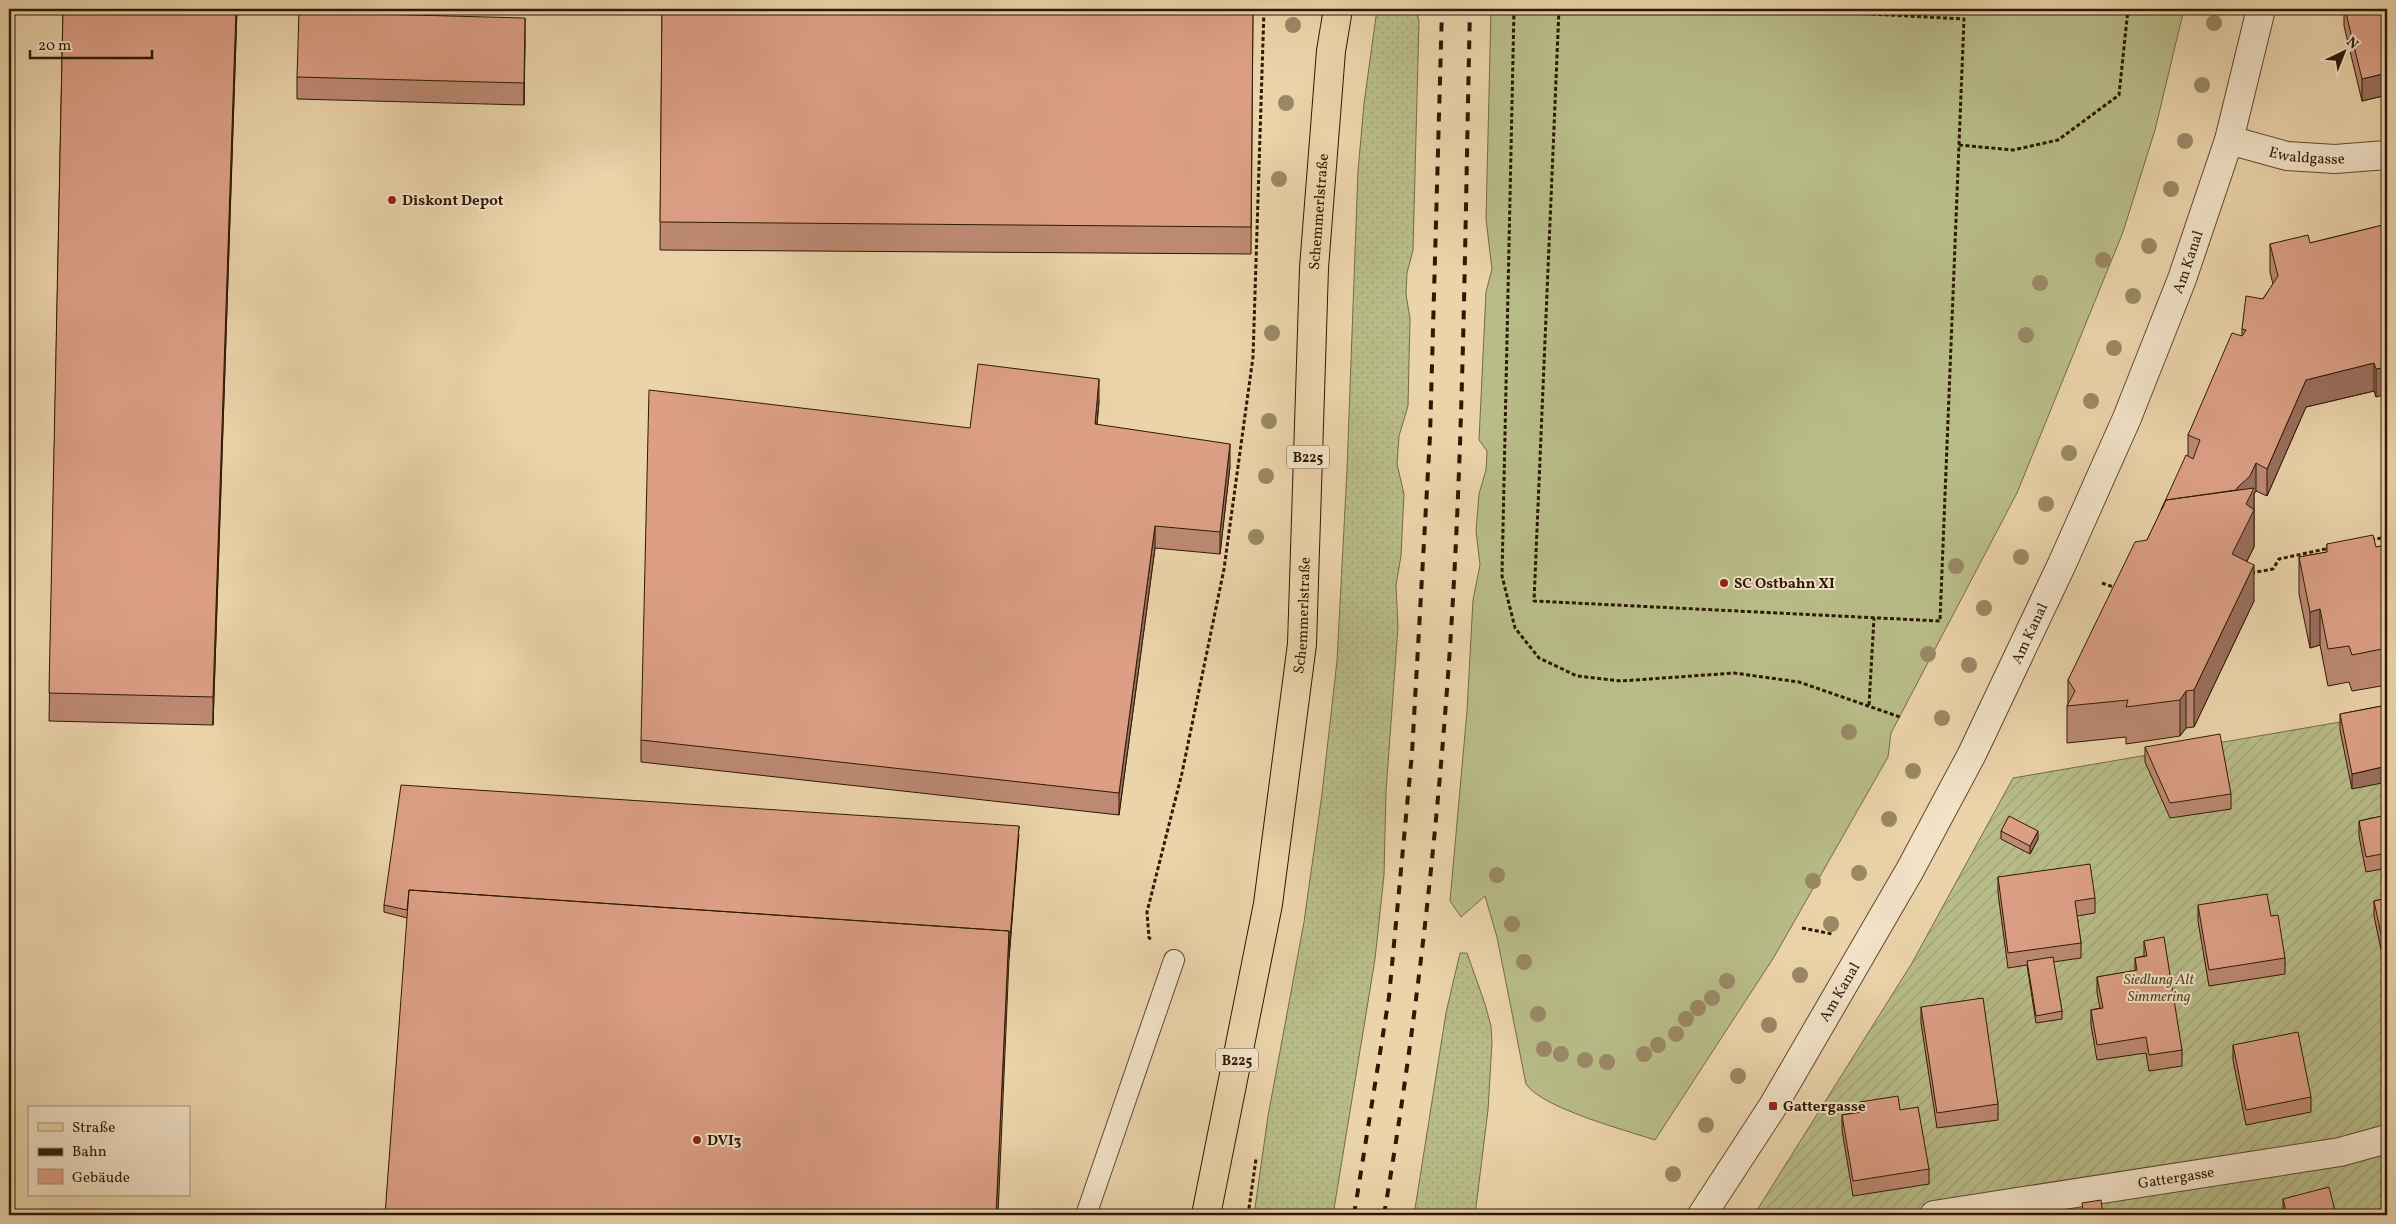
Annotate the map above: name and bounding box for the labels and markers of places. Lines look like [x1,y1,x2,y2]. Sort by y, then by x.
place label: Diskont Depot [402,191,504,212]
marker: Diskont Depot [386,194,398,206]
place label: SC Ostbahn XI [1734,574,1835,595]
marker: SC Ostbahn XI [1718,577,1730,589]
place label: Gattergasse [1783,1097,1866,1118]
marker: Gattergasse [1767,1100,1779,1112]
place label: DVI3 [707,1131,742,1152]
marker: DVI3 [691,1134,703,1146]

